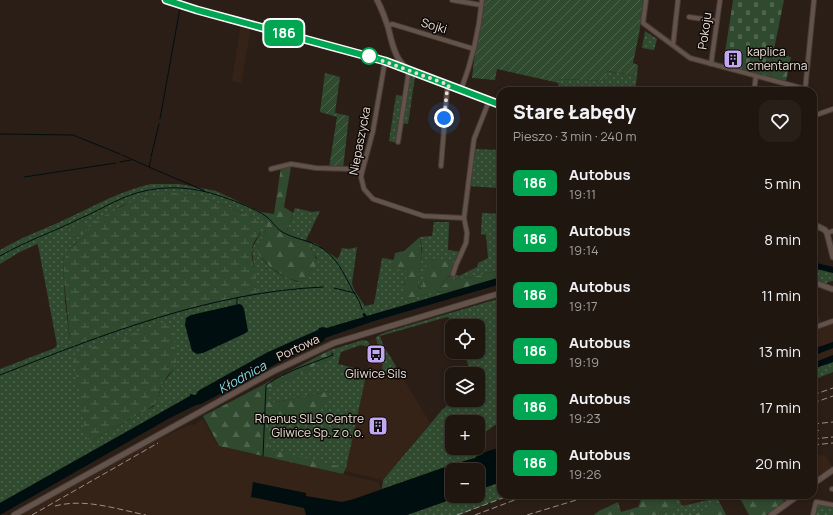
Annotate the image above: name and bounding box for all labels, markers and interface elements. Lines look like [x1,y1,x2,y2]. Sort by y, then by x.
street label: Pokoju [693,11,716,51]
street label: Sojki [419,14,449,37]
line badge: 186 [261,20,307,46]
text: 186 [272,23,296,42]
place label: kaplica cmentarna [747,43,807,74]
unlabelled marker [360,47,378,65]
building icon: kaplica cmentarna [722,48,744,70]
text: Stare Łabędy [513,99,636,125]
button: heart [759,100,801,142]
street label: Niepaszycka [345,105,374,177]
your location [434,108,454,128]
text: Pieszo · 3 min · 240 m [513,127,637,145]
text: Autobus [569,164,631,185]
text: 186 [523,173,547,192]
text: 5 min [764,173,801,194]
text: 19:11 [569,185,596,203]
text: Autobus [569,220,631,241]
text: 186 [523,229,547,248]
text: 8 min [764,229,801,250]
text: 19:14 [569,241,599,259]
text: Autobus [569,276,631,297]
text: 186 [523,285,547,304]
text: 11 min [761,285,801,306]
text: 19:17 [569,297,598,315]
map controls [445,319,485,503]
button: locate [445,319,485,359]
street label: Portowa [274,330,322,365]
text: Autobus [569,332,631,353]
text: 186 [523,341,547,360]
text: 13 min [759,341,801,362]
bus stop icon: Gliwice Sils [365,343,387,365]
text: 19:19 [569,353,599,371]
water label: Kłodnica [215,356,270,398]
place label: Gliwice Sils [345,365,407,382]
button: layers [445,367,485,407]
text: Autobus [569,388,631,409]
text: 186 [523,397,547,416]
text: 17 min [759,397,801,418]
text: 19:23 [569,409,601,427]
place label: Rhenus SILS Centre Gliwice Sp. z o. o. [255,410,364,441]
building icon: Rhenus SILS Centre Gliwice Sp. z o. o. [367,415,389,437]
button: + [445,415,485,455]
text: Autobus [569,444,631,465]
text: 186 [523,453,547,472]
text: 20 min [755,453,801,474]
button: − [445,463,485,503]
text: 19:26 [569,465,602,483]

